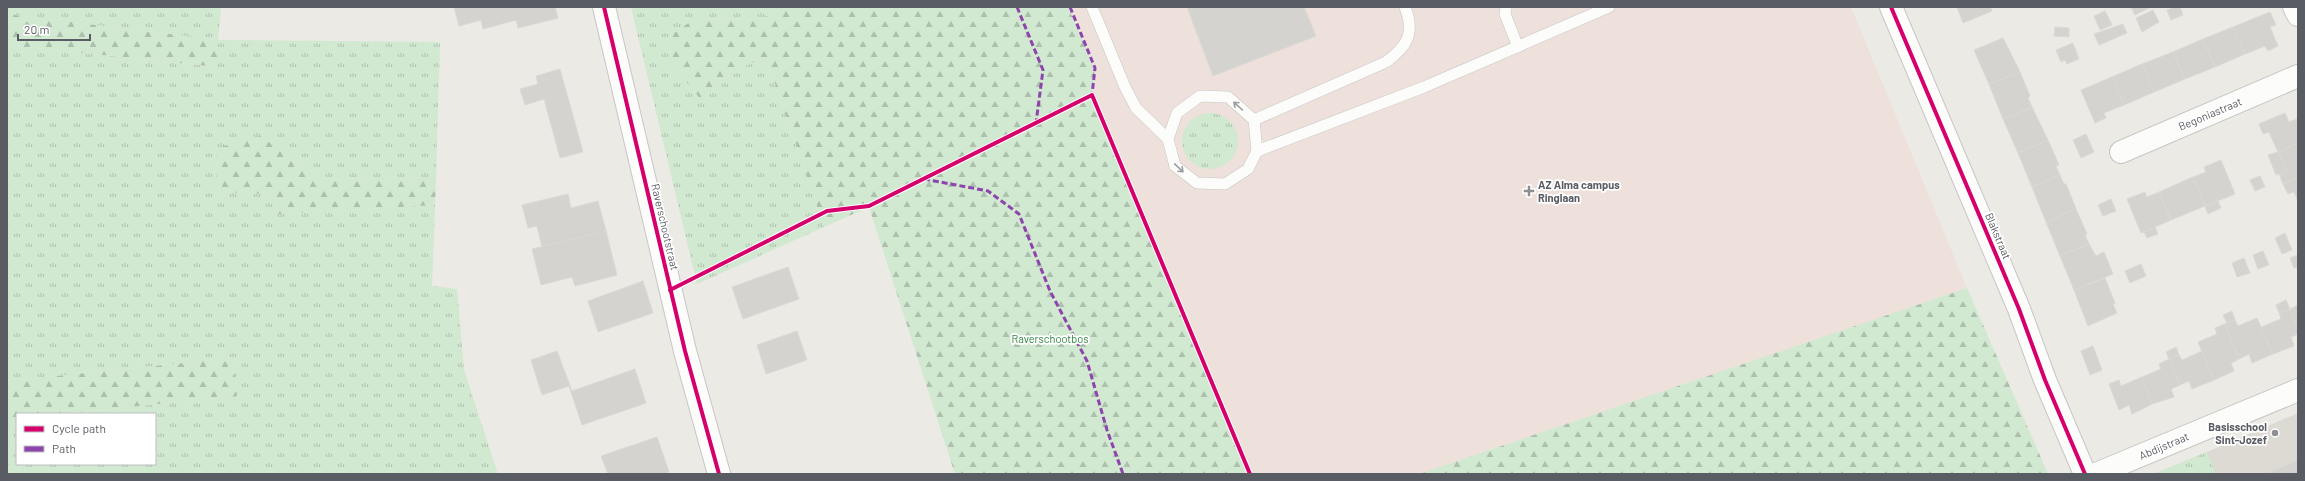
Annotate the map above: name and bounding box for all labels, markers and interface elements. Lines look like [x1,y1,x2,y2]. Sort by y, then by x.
scale bar [18,16,90,42]
text: 20 m [24,22,50,36]
street label: Begoniastraat [2176,94,2243,133]
one-way arrow [1233,101,1243,110]
one-way arrow [1175,163,1184,173]
place label: AZ Alma campus Ringlaan [1538,178,1620,204]
street label: Raverschootstraat [649,182,682,271]
marker: AZ Alma campus Ringlaan [1523,185,1535,197]
street label: Blakstraat [1983,211,2014,261]
park label: Raverschootbos [1011,332,1089,345]
legend [16,413,156,465]
place label: Basisschool Sint-Jozef [2208,420,2267,446]
text: Cycle path [52,421,106,435]
marker: Basisschool Sint-Jozef [2270,428,2280,438]
street label: Abdijstraat [2137,429,2191,462]
text: Path [52,441,76,455]

